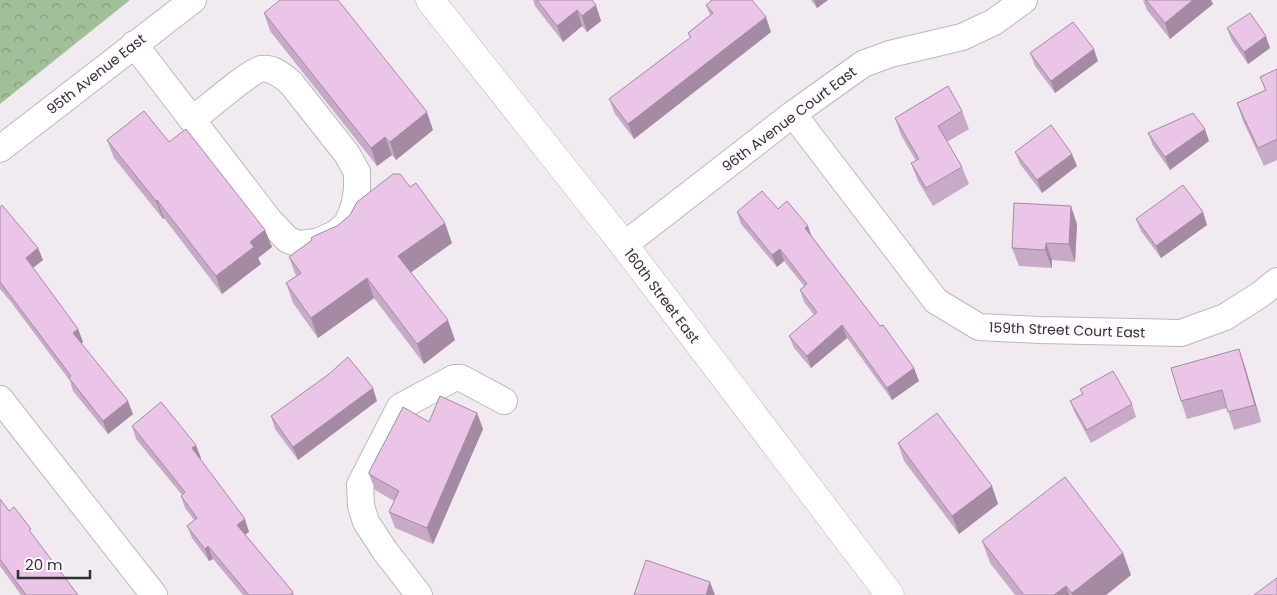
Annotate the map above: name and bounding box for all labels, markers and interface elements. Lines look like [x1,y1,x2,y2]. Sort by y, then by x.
street label: 95th Avenue East [42,29,150,119]
street label: 96th Avenue Court East [718,62,860,176]
street label: 160th Street East [620,245,704,347]
street label: 159th Street Court East [988,317,1146,343]
scale bar [18,548,90,580]
text: 20 m [25,554,63,575]

